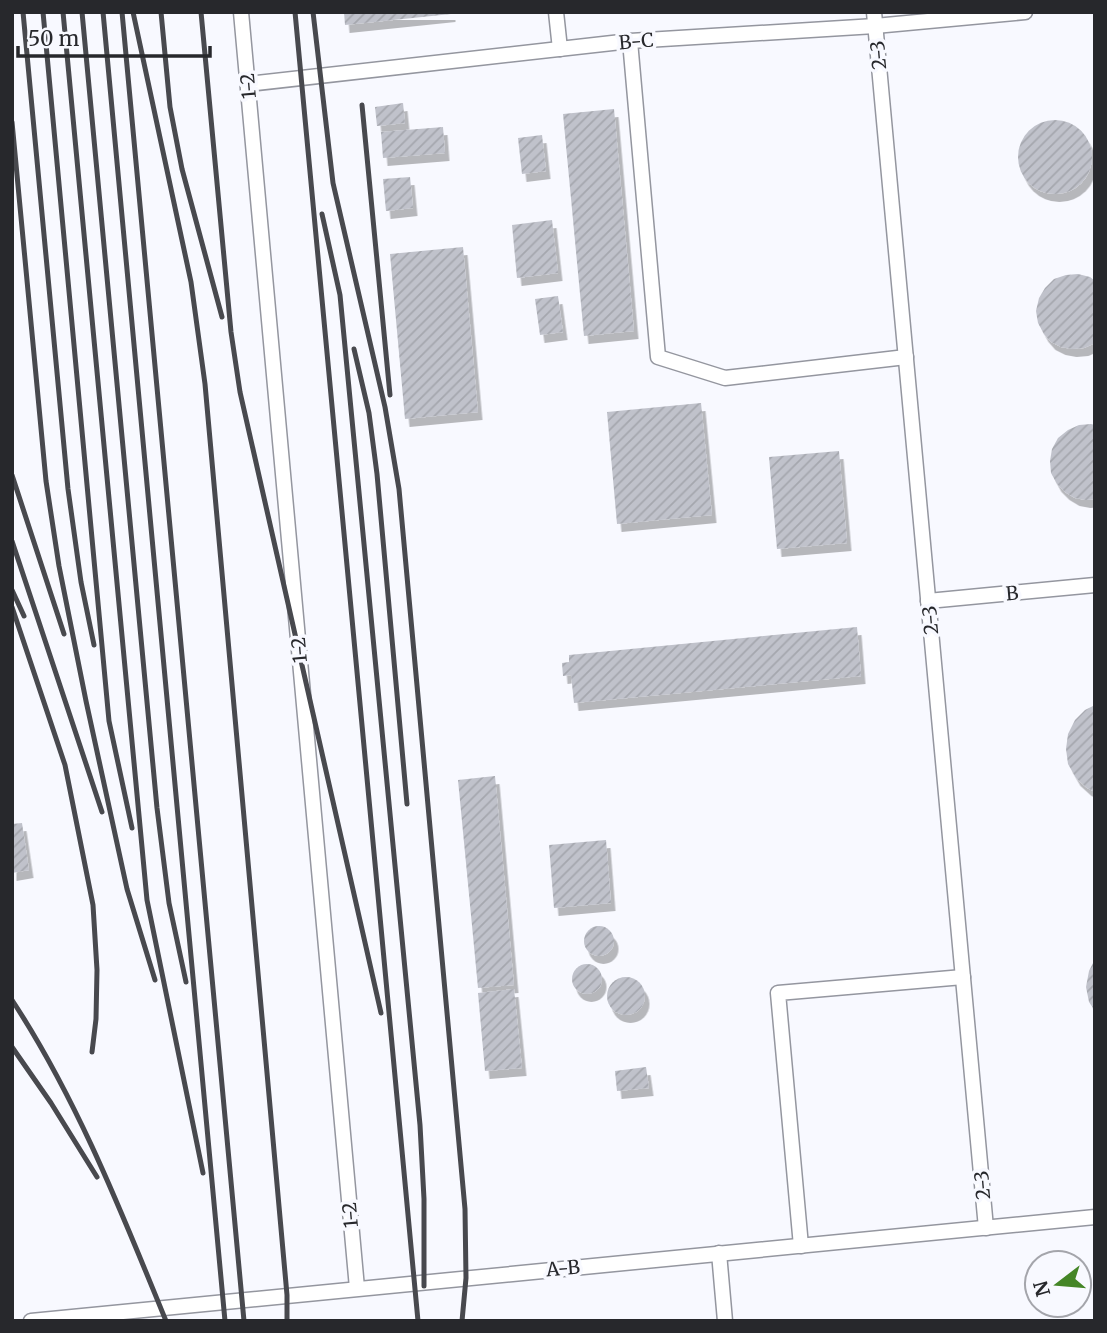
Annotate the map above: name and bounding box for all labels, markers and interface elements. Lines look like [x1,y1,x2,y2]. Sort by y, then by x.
scale bar [18,14,210,58]
text: 50 m [28,25,79,52]
street label: B-C [618,28,654,54]
street label: 2-3 [865,39,891,71]
street label: 1-2 [235,72,261,100]
street label: B [1005,580,1020,606]
street label: 2-3 [917,604,943,636]
street label: 1-2 [286,636,312,664]
street label: 2-3 [969,1169,995,1201]
street label: 1-2 [337,1201,363,1229]
north arrow [1023,1249,1093,1319]
street label: A-B [544,1255,581,1282]
text: N [1028,1278,1055,1299]

